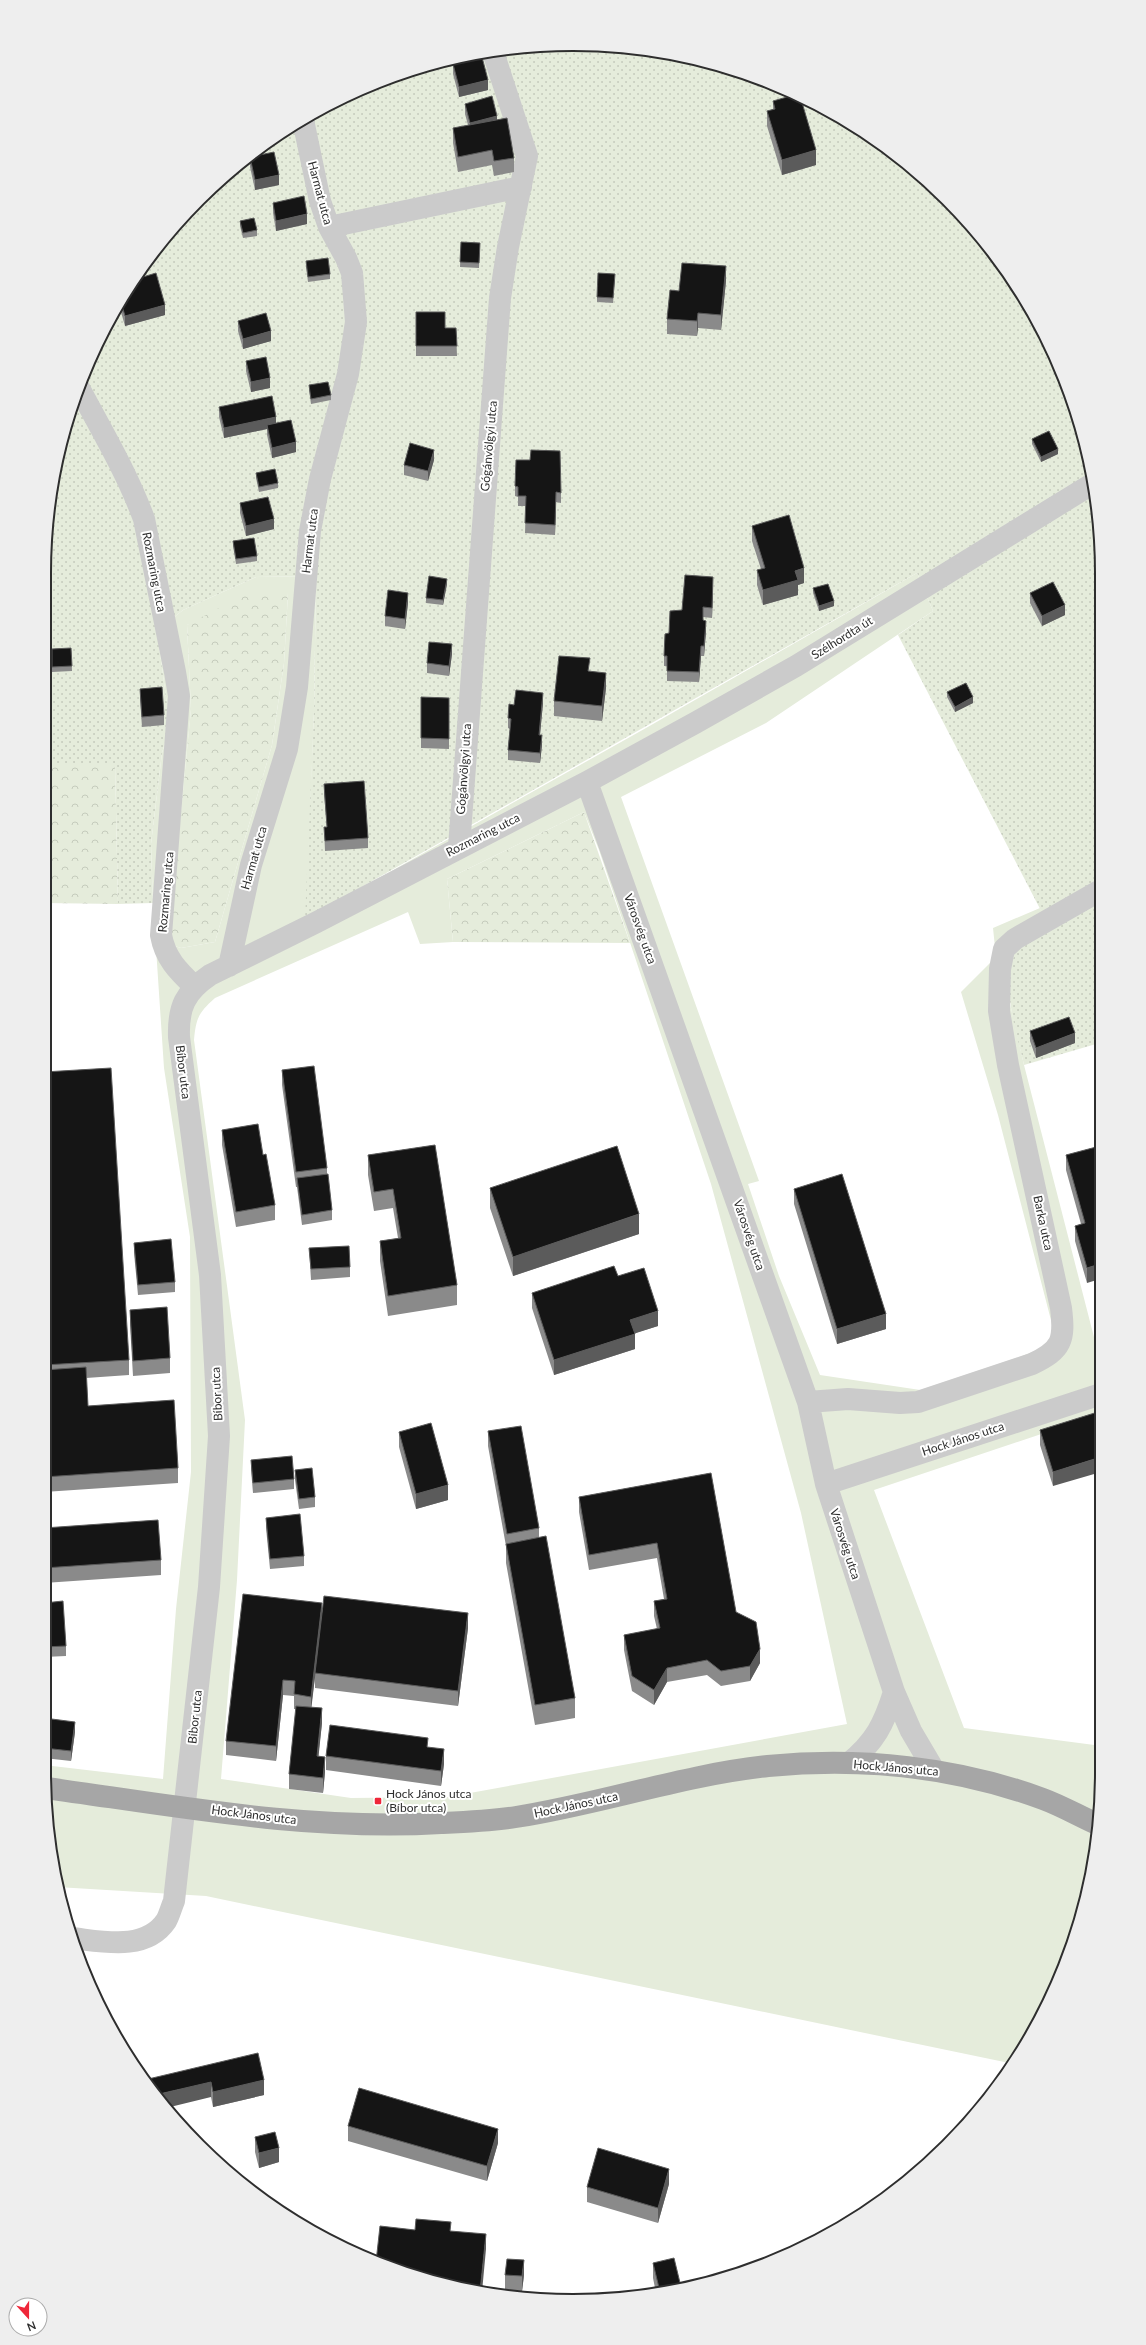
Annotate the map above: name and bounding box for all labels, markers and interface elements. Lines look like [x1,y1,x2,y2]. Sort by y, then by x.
street label: Harmat utca [305,159,336,226]
street label: Gógánvölgyi utca [477,400,500,492]
street label: Harmat utca [298,508,321,574]
street label: Rozmaring utca [139,531,170,613]
street label: Szélhordta út [808,612,876,662]
street label: Gógánvölgyi utca [453,723,474,815]
street label: Rozmaring utca [443,809,522,860]
street label: Harmat utca [237,824,270,891]
street label: Rozmaring utca [155,851,177,933]
street label: Városvég utca [621,892,660,966]
street label: Bíbor utca [173,1044,194,1100]
street label: Barka utca [1030,1194,1057,1252]
street label: Városvég utca [730,1198,769,1272]
street label: Bíbor utca [208,1367,225,1421]
street label: Hock János utca [920,1418,1006,1459]
street label: Városvég utca [827,1507,864,1581]
street label: Bíbor utca [184,1689,205,1745]
street label: Hock János utca [853,1756,939,1779]
place label: Hock János utca (Bíbor utca) [386,1786,472,1815]
street label: Hock János utca [532,1788,619,1821]
marker: Hock János utca (Bíbor utca) [373,1796,383,1806]
street label: Hock János utca [211,1802,297,1827]
north arrow [8,2297,48,2337]
text: N [25,2319,38,2334]

